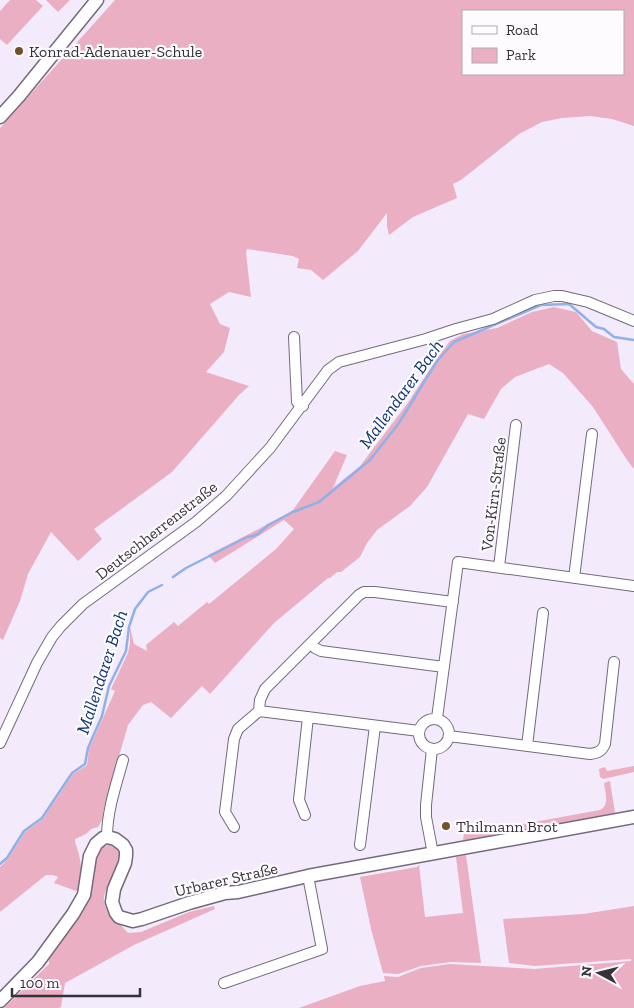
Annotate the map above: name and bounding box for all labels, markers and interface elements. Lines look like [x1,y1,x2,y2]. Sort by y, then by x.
legend [462,10,624,75]
text: Road [506,21,539,39]
place label: Konrad-Adenauer-Schule [29,42,202,61]
marker: Konrad-Adenauer-Schule [13,45,25,57]
text: Park [506,46,536,64]
water label: Mallendarer Bach [354,335,448,453]
street label: Von-Kirn-Straße [477,436,510,553]
street label: Deutschherrenstraße [92,477,221,584]
water label: Mallendarer Bach [72,607,132,737]
place label: Thilmann Brot [456,817,558,836]
marker: Thilmann Brot [440,820,452,832]
street label: Urbarer Straße [173,858,280,901]
north arrow [574,948,624,998]
text: N [578,965,596,978]
scale bar [12,966,140,998]
text: 100 m [20,974,59,992]

